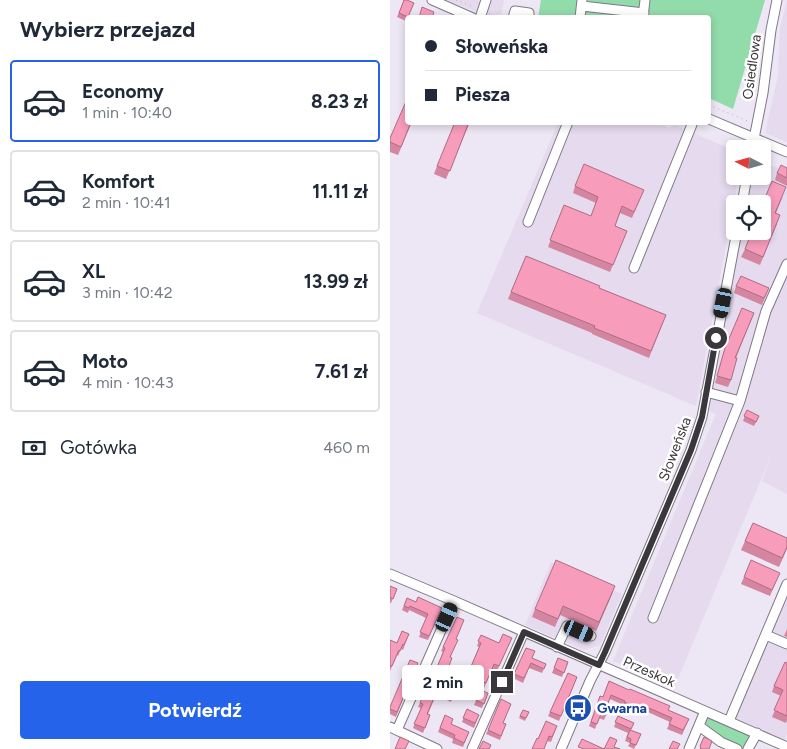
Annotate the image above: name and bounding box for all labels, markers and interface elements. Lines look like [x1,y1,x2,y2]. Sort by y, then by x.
text: Wybierz przejazd [20,16,195,43]
street label: Osiedlowa [739,33,765,101]
text: Słoweńska [455,35,548,58]
icon: car [22,79,67,124]
text: Economy [82,80,164,103]
text: Piesza [455,83,510,106]
text: 8.23 zł [311,90,368,113]
text: 1 min · 10:40 [82,103,172,122]
north arrow [726,140,771,185]
map controls [726,140,771,240]
icon: car [22,169,67,214]
text: Komfort [82,170,155,193]
text: 11.11 zł [312,180,368,203]
text: 2 min · 10:41 [82,193,171,212]
button: locate [726,195,771,240]
icon: car [22,259,67,304]
text: XL [82,260,105,283]
text: 13.99 zł [304,270,368,293]
text: 3 min · 10:42 [82,283,173,302]
car [712,287,733,319]
route start [705,327,727,349]
icon: car [22,349,67,394]
text: Moto [82,350,128,373]
text: 7.61 zł [315,360,368,383]
text: 4 min · 10:43 [82,373,174,392]
street label: Słoweńska [655,415,695,483]
icon: cash [20,434,48,462]
text: Gotówka [60,436,137,459]
text: 460 m [323,438,370,457]
car [434,600,459,634]
car [562,618,595,644]
street label: Przeskok [620,653,678,691]
callout: 2 min [402,664,484,700]
route end [491,671,513,693]
text: 2 min [423,673,463,692]
button: Potwierdź [20,681,370,739]
bus stop icon: Gwarna [563,693,593,723]
place label: Gwarna [597,700,647,717]

